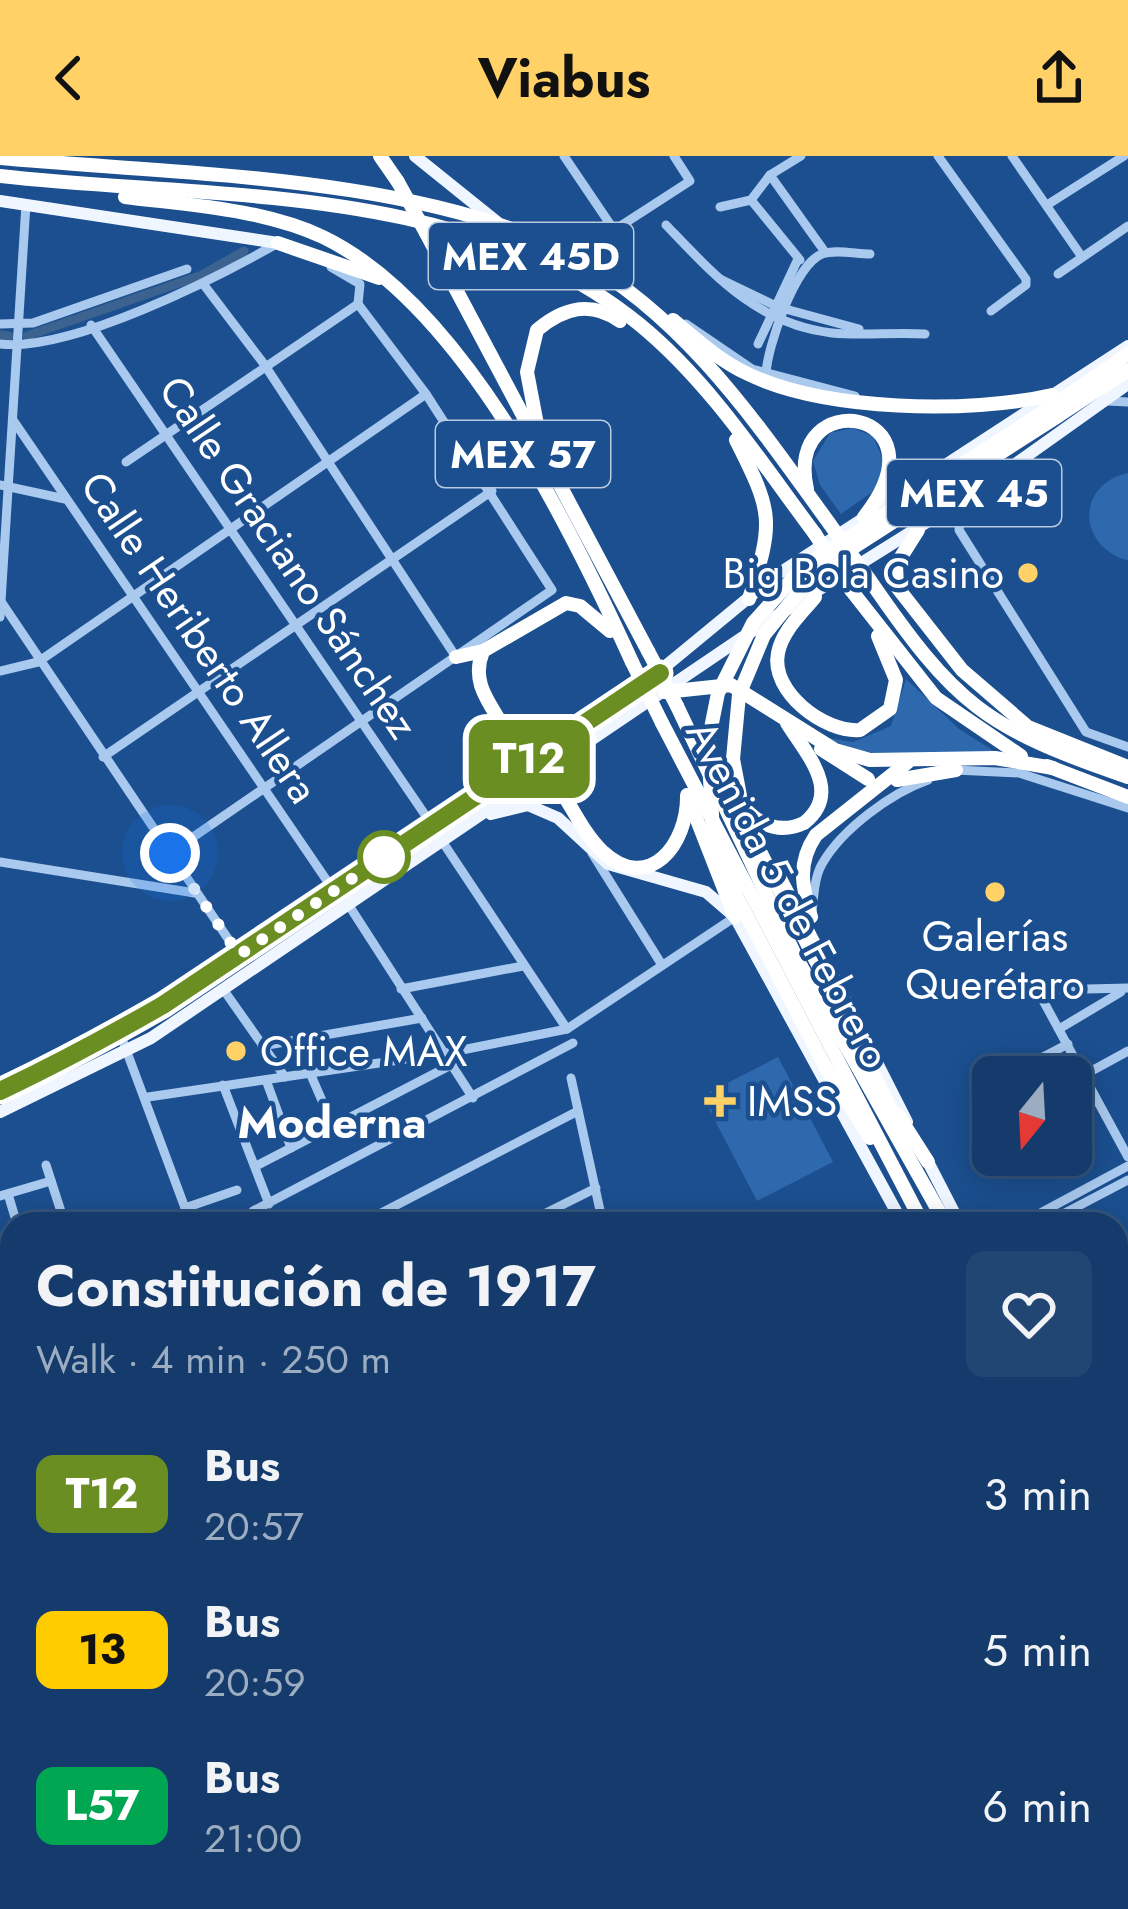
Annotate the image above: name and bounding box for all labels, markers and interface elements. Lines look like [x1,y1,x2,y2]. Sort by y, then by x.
text: Viabus [478,39,650,117]
icon: back [36,45,102,111]
icon: share [1026,45,1092,111]
road number: MEX 45D [429,223,633,289]
street label: Calle Graciano Sánchez [144,363,433,751]
road number: MEX 57 [436,421,610,487]
street label: Calle Heriberto Allera [66,459,333,815]
road number: MEX 45 [887,460,1061,526]
place label: Big Bola Casino [722,543,1004,604]
marker: Big Bola Casino [1015,560,1041,586]
street label: Avenida 5 de Febrero [671,709,906,1079]
line badge: T12 [460,720,598,798]
text: T12 [493,728,565,789]
your location [140,823,200,883]
unlabelled marker [359,832,409,882]
marker: Galerías Querétaro [982,879,1008,905]
place label: Galerías Querétaro [905,906,1085,1015]
place label: Office MAX [260,1021,467,1082]
marker: Office MAX [223,1038,249,1064]
north arrow [972,1056,1092,1176]
map controls [972,1056,1092,1176]
place label: IMSS [747,1071,837,1132]
marker: IMSS [704,1085,736,1117]
district label: Moderna [238,1090,426,1155]
text: Constitución de 1917 [36,1245,596,1327]
button: heart [966,1251,1092,1377]
text: Walk · 4 min · 250 m [36,1331,391,1388]
text: Bus [204,1433,280,1498]
text: 3 min [984,1462,1092,1527]
text: T12 [66,1463,138,1524]
text: 20:57 [204,1498,304,1555]
text: Bus [204,1589,280,1654]
text: 5 min [983,1618,1092,1683]
text: 13 [78,1619,126,1680]
text: 20:59 [204,1654,306,1711]
text: Bus [204,1745,280,1810]
text: 6 min [982,1774,1092,1839]
text: L57 [65,1775,139,1836]
text: 21:00 [204,1810,302,1867]

